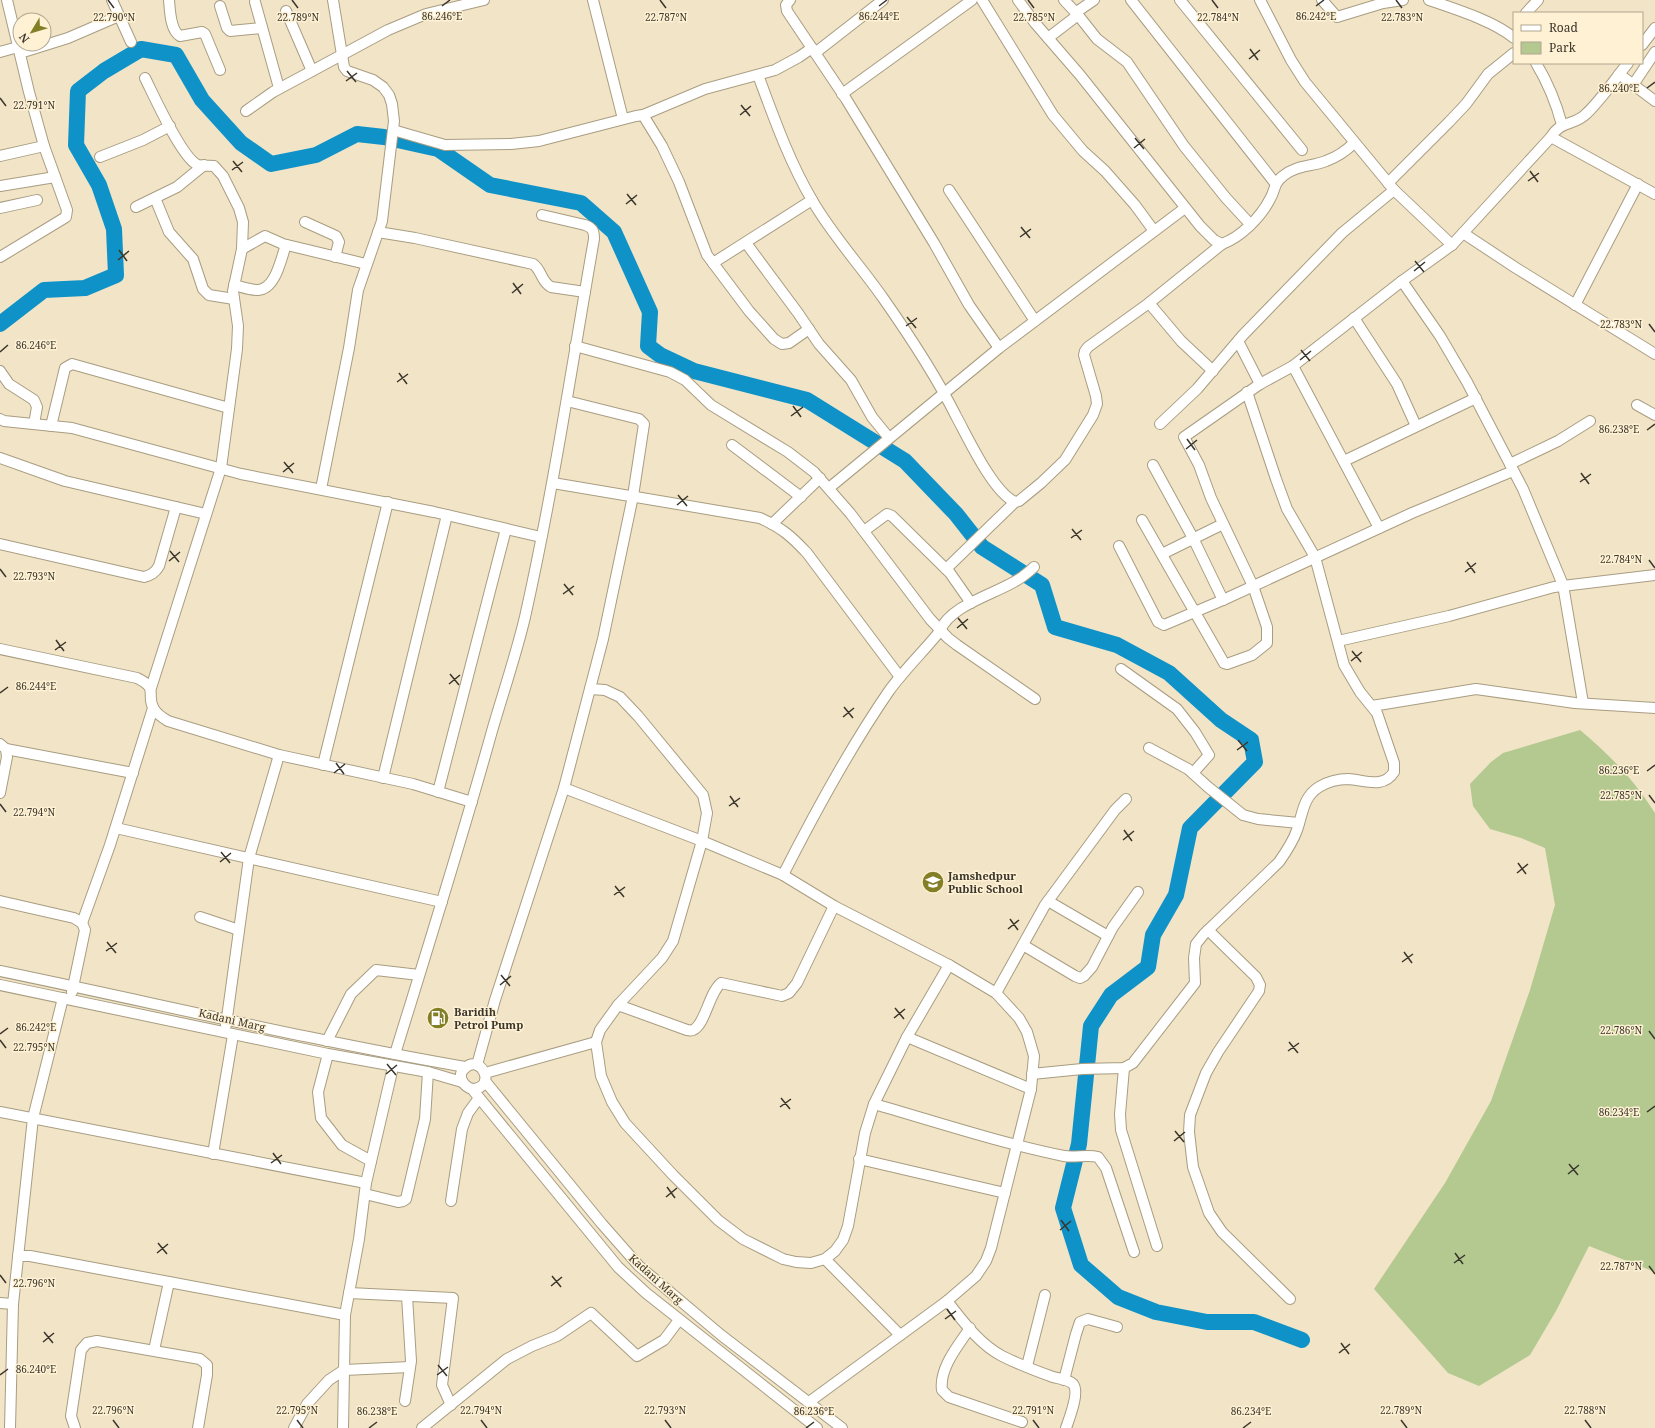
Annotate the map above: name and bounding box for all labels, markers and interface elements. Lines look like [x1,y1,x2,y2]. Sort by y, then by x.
text: 86.246°E [422,9,462,23]
text: 86.244°E [859,9,899,23]
text: 86.242°E [1296,9,1336,23]
text: 22.790°N [93,10,135,24]
text: 22.789°N [277,10,319,24]
text: 22.787°N [645,10,687,24]
text: 22.785°N [1013,10,1055,24]
text: 22.784°N [1197,10,1239,24]
text: 22.783°N [1381,10,1423,24]
north arrow [12,12,52,52]
legend [1513,12,1643,64]
text: Road [1549,19,1579,36]
text: N [15,30,32,46]
text: Park [1549,39,1577,56]
text: 86.240°E [1599,81,1639,95]
text: 22.791°N [13,98,55,112]
text: 22.783°N [1600,317,1642,331]
text: 86.246°E [16,338,56,352]
text: 86.238°E [1599,422,1639,436]
text: 22.784°N [1600,552,1642,566]
text: 22.793°N [13,569,55,583]
text: 86.244°E [16,679,56,693]
text: 86.236°E [1599,763,1639,777]
text: 22.785°N [1600,788,1642,802]
text: 22.794°N [13,805,55,819]
place label: Jamshedpur Public School [947,868,1023,896]
school or university icon: Jamshedpur Public School [920,869,946,895]
place label: Baridih Petrol Pump [454,1004,523,1032]
street label: Kadani Marg [197,1005,267,1034]
fuel station icon: Baridih Petrol Pump [425,1005,451,1031]
text: 86.242°E [16,1020,56,1034]
text: 22.786°N [1600,1023,1642,1037]
text: 22.795°N [13,1040,55,1054]
text: 86.234°E [1599,1105,1639,1119]
street label: Kadani Marg [626,1250,687,1307]
text: 22.787°N [1600,1259,1642,1273]
text: 22.796°N [13,1276,55,1290]
text: 86.240°E [16,1362,56,1376]
text: 22.796°N [92,1403,134,1417]
text: 22.795°N [276,1403,318,1417]
text: 22.794°N [460,1403,502,1417]
text: 22.793°N [644,1403,686,1417]
text: 22.791°N [1012,1403,1054,1417]
text: 22.789°N [1380,1403,1422,1417]
text: 22.788°N [1564,1403,1606,1417]
text: 86.238°E [357,1404,397,1418]
text: 86.236°E [794,1404,834,1418]
text: 86.234°E [1231,1404,1271,1418]

